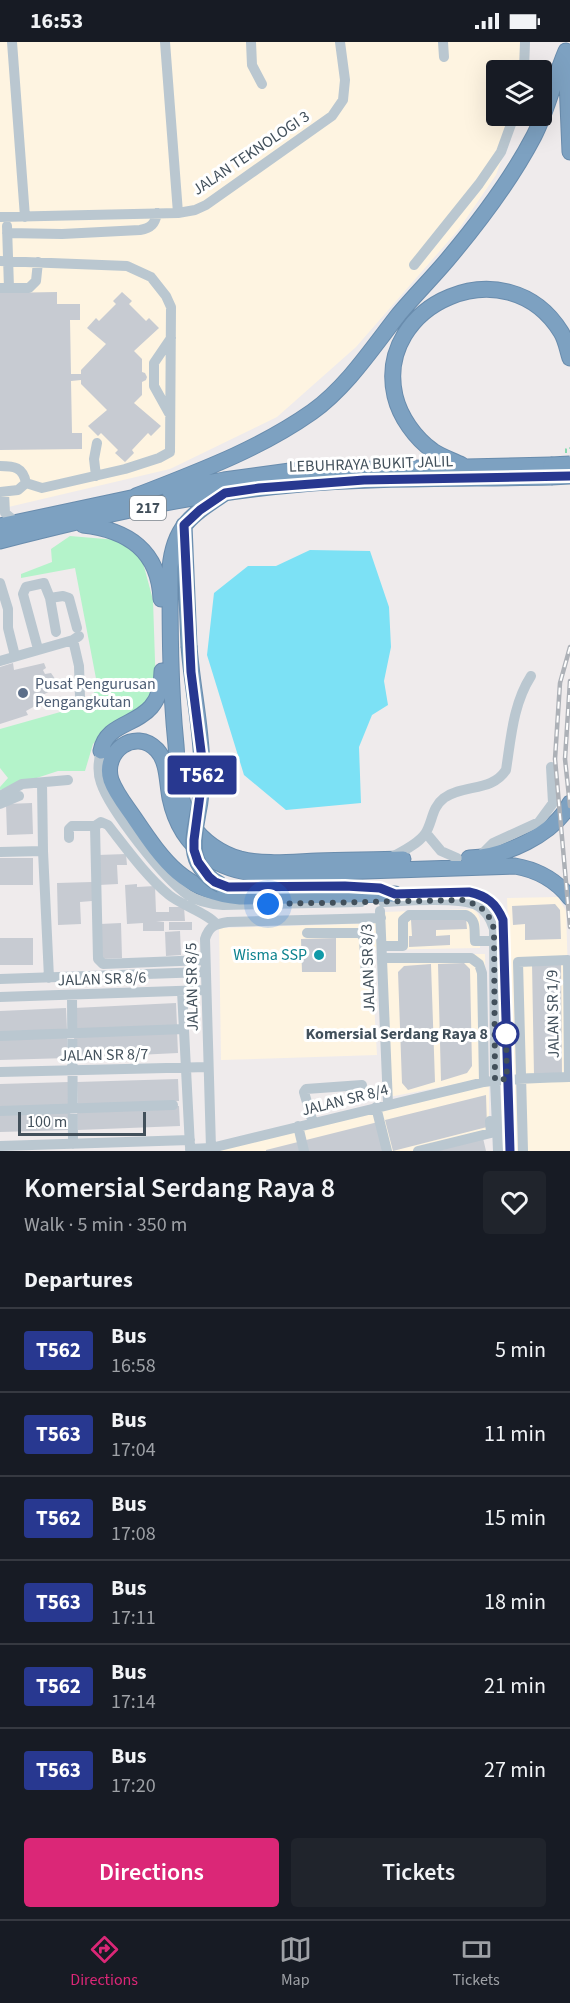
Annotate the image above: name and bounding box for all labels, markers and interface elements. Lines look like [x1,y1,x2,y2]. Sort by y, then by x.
text: 16:53 [30,5,83,37]
map controls [486,60,552,126]
button: layers [486,60,552,126]
street label: JALAN TEKNOLOGI 3 [188,106,314,200]
street label: LEBUHRAYA BUKIT JALIL [289,450,454,478]
road number: 217 [130,496,166,520]
place label: Pusat Pengurusan Pengangkutan [35,673,156,713]
marker: Pusat Pengurusan Pengangkutan [16,686,30,700]
line badge: T562 [160,756,244,794]
text: T562 [180,760,224,790]
your location [253,889,283,919]
street label: JALAN SR 8/3 [355,923,381,1013]
street label: JALAN SR 8/5 [180,942,204,1032]
place label: Wisma SSP [233,944,307,966]
marker: Wisma SSP [312,948,326,962]
street label: JALAN SR 8/6 [57,966,147,992]
street label: JALAN SR 1/9 [541,969,565,1059]
marker: Komersial Serdang Raya 8 [493,1021,519,1047]
place label: Komersial Serdang Raya 8 [306,1023,488,1045]
street label: JALAN SR 8/7 [59,1043,149,1067]
street label: JALAN SR 8/4 [299,1079,391,1121]
scale bar [18,1109,146,1136]
text: 100 m [27,1111,67,1133]
text: Komersial Serdang Raya 8 [24,1168,335,1208]
button: heart [483,1171,546,1234]
text: Walk · 5 min · 350 m [24,1211,187,1239]
text: Departures [24,1264,133,1296]
text: Bus [111,1320,147,1352]
text: 5 min [495,1334,546,1366]
text: T562 [36,1335,81,1365]
text: 16:58 [111,1352,156,1380]
text: Bus [111,1404,147,1436]
text: 11 min [484,1418,546,1450]
text: T563 [36,1419,81,1449]
text: 17:04 [111,1436,156,1464]
text: Bus [111,1488,147,1520]
text: 15 min [484,1502,546,1534]
text: T562 [36,1503,81,1533]
text: 17:08 [111,1520,156,1548]
text: Bus [111,1572,147,1604]
text: 18 min [484,1586,546,1618]
text: T563 [36,1587,81,1617]
text: 17:11 [111,1604,156,1632]
text: Bus [111,1656,147,1688]
text: 21 min [484,1670,546,1702]
text: T562 [36,1671,81,1701]
text: 17:14 [111,1688,156,1716]
text: Bus [111,1740,147,1772]
text: 27 min [484,1754,546,1786]
text: T563 [36,1755,81,1785]
text: 17:20 [111,1772,156,1800]
button: Directions [24,1838,279,1907]
button: Tickets [291,1838,546,1907]
tab: Directions [70,1933,138,1991]
tab: Map [279,1933,312,1991]
tab: Tickets [452,1933,500,1991]

